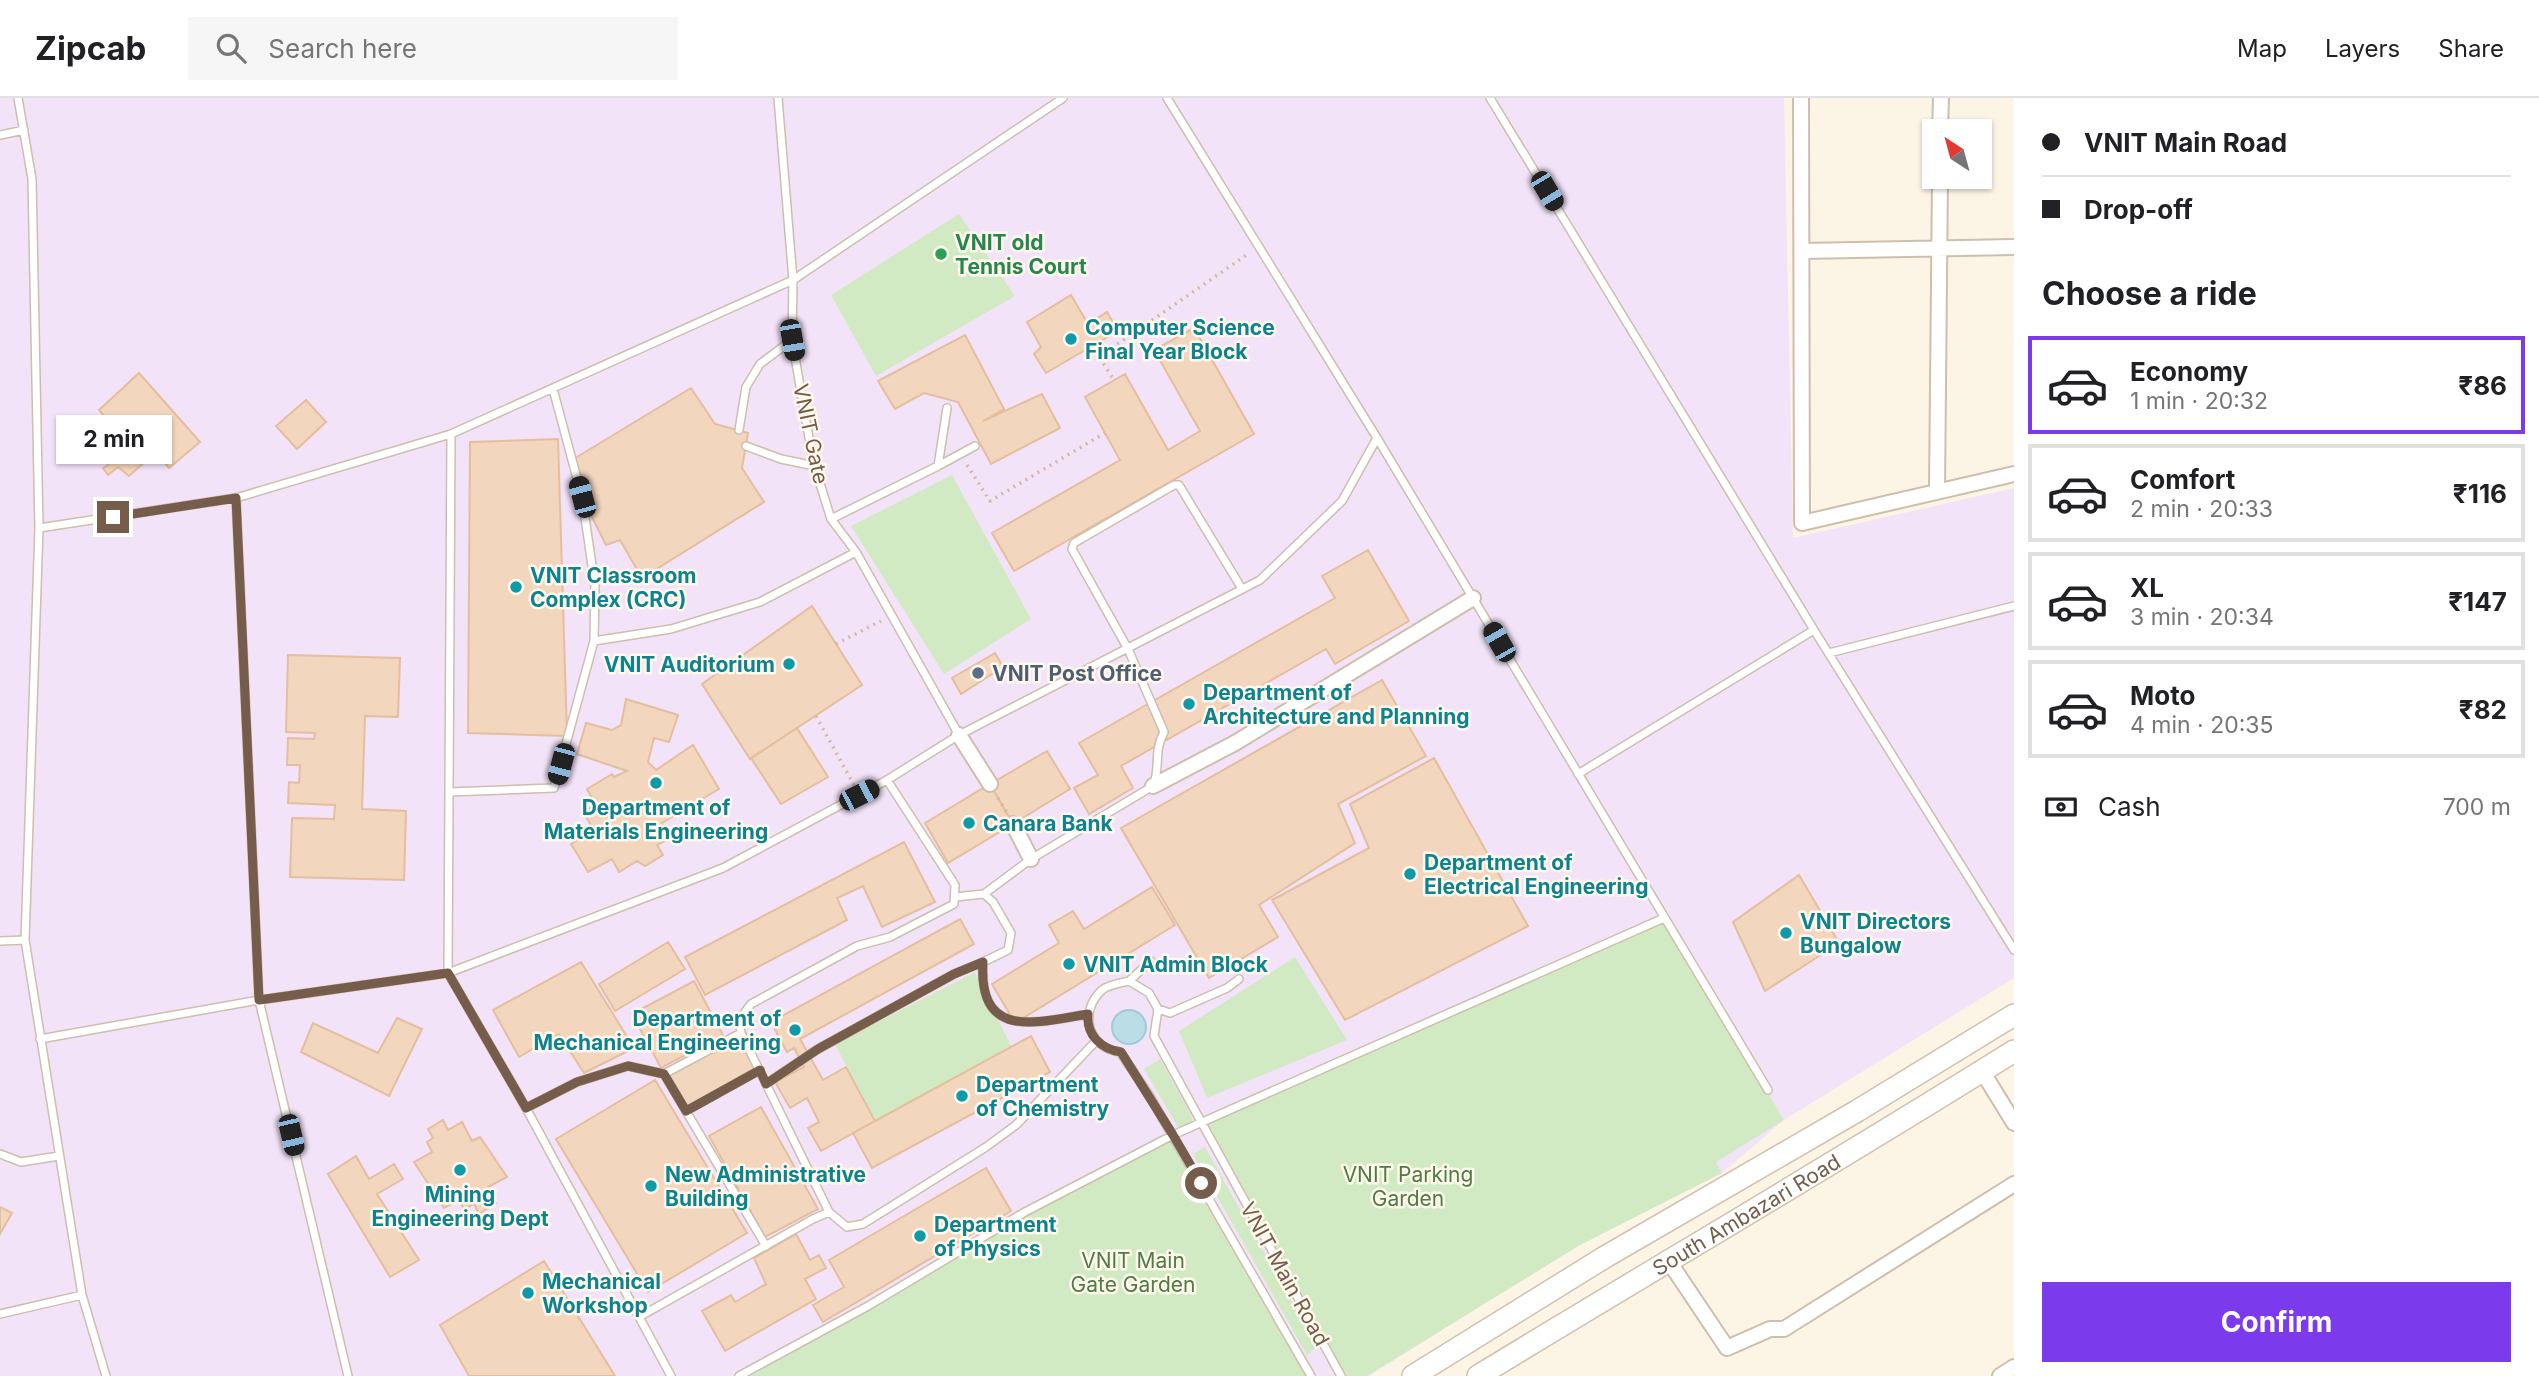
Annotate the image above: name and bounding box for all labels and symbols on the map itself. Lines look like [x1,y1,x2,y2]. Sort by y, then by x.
north arrow [1922,119,1992,189]
car [1528,168,1567,214]
place label: VNIT old Tennis Court [955,230,1087,279]
marker: VNIT old Tennis Court [933,246,949,262]
place label: Computer Science Final Year Block [1085,315,1275,364]
car [779,317,806,363]
marker: Computer Science Final Year Block [1063,331,1079,347]
street label: VNIT Gate [788,382,834,486]
callout: 2 min [55,416,171,464]
car [567,474,598,520]
route end [97,501,129,533]
place label: VNIT Classroom Complex (CRC) [530,563,696,612]
marker: VNIT Classroom Complex (CRC) [508,579,524,595]
car [1480,619,1519,665]
place label: VNIT Auditorium [604,652,775,677]
marker: VNIT Auditorium [781,656,797,672]
place label: VNIT Post Office [992,661,1162,686]
marker: VNIT Post Office [970,665,986,681]
place label: Department of Architecture and Planning [1203,680,1470,729]
marker: Department of Architecture and Planning [1181,696,1197,712]
car [546,741,577,787]
marker: Department of Materials Engineering [648,775,664,791]
car [836,776,883,814]
place label: Department of Materials Engineering [544,795,768,844]
place label: Canara Bank [983,811,1114,836]
marker: Canara Bank [961,815,977,831]
place label: Department of Electrical Engineering [1424,850,1648,899]
marker: Department of Electrical Engineering [1402,866,1418,882]
place label: VNIT Directors Bungalow [1800,909,1951,958]
marker: VNIT Directors Bungalow [1778,925,1794,941]
place label: VNIT Admin Block [1083,952,1269,977]
marker: VNIT Admin Block [1061,956,1077,972]
place label: Department of Mechanical Engineering [534,1006,782,1055]
marker: Department of Mechanical Engineering [787,1022,803,1038]
place label: Department of Chemistry [976,1072,1110,1121]
marker: Department of Chemistry [954,1088,970,1104]
car [277,1112,306,1158]
street label: South Ambazari Road [1648,1148,1845,1281]
marker: Mining Engineering Dept [452,1162,468,1178]
place label: New Administrative Building [665,1162,866,1211]
park label: VNIT Parking Garden [1343,1162,1473,1211]
route start [1185,1167,1217,1199]
marker: New Administrative Building [643,1178,659,1194]
place label: Mining Engineering Dept [371,1182,549,1231]
street label: VNIT Main Road [1235,1198,1335,1350]
place label: Department of Physics [934,1212,1057,1261]
marker: Department of Physics [912,1228,928,1244]
park label: VNIT Main Gate Garden [1071,1248,1195,1297]
place label: Mechanical Workshop [542,1269,661,1318]
marker: Mechanical Workshop [520,1285,536,1301]

